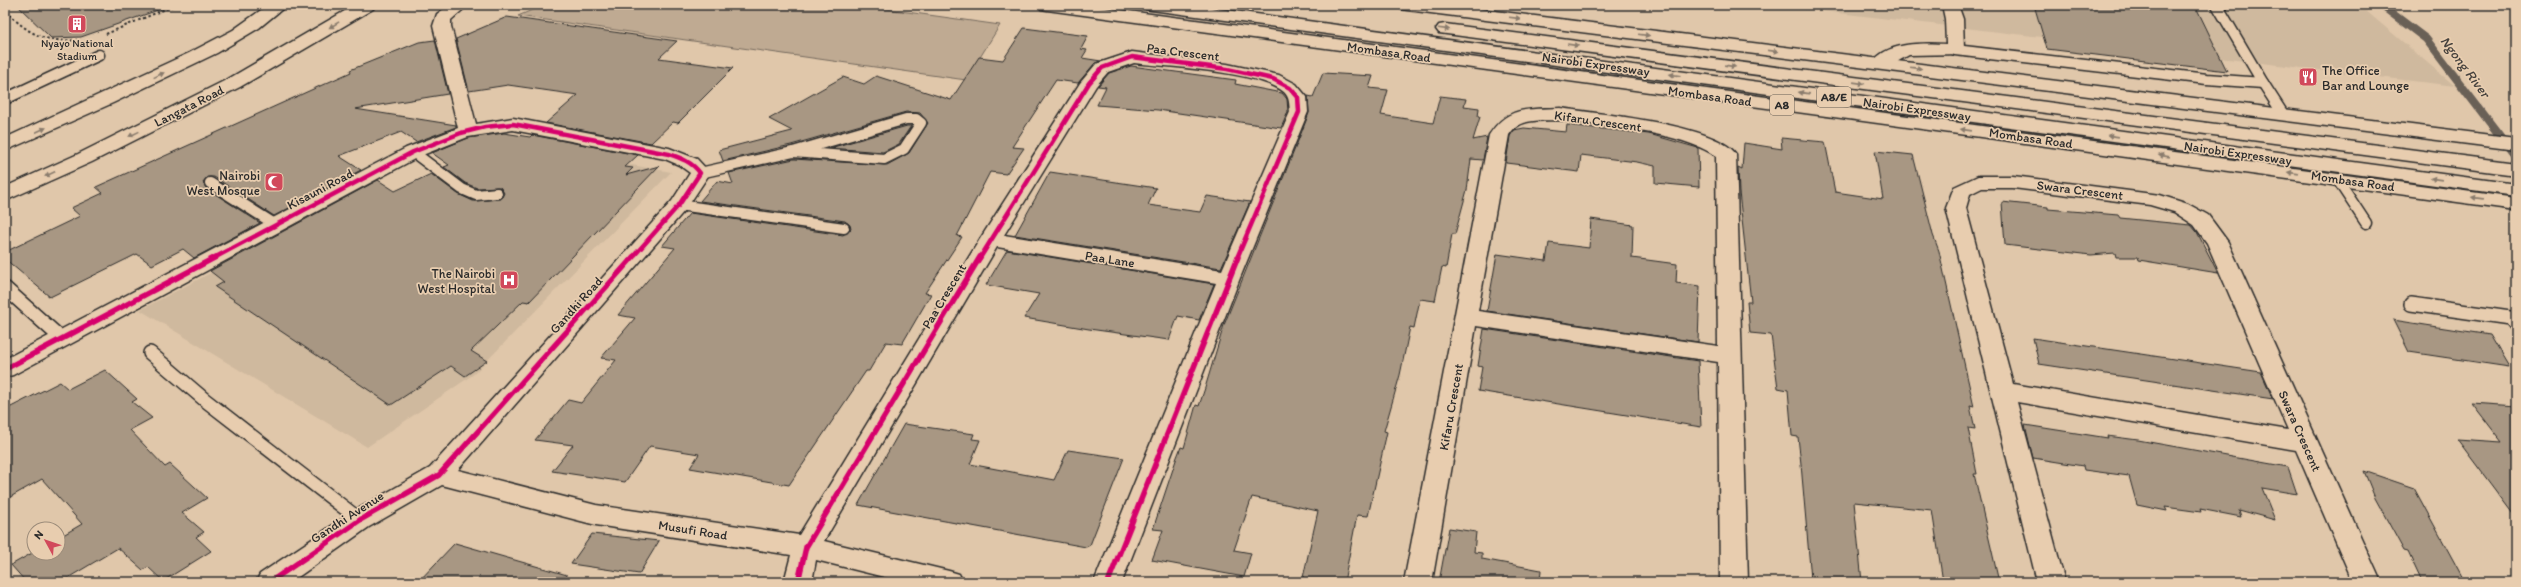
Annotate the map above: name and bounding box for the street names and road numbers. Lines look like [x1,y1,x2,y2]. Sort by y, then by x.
street label: Mombasa Road [1346,39,1432,65]
street label: Paa Crescent [1146,40,1220,64]
street label: Nairobi Expressway [1541,49,1651,79]
street label: Langata Road [152,82,226,130]
street label: Mombasa Road [1667,83,1753,109]
road number: A8/E [1817,87,1851,107]
street label: Nairobi Expressway [1862,94,1972,124]
road number: A8 [1770,95,1794,115]
street label: Kifaru Crescent [1553,107,1643,135]
street label: Mombasa Road [1988,125,2074,151]
street label: Nairobi Expressway [2183,138,2293,168]
street label: Kisauni Road [284,165,356,213]
street label: Mombasa Road [2310,168,2396,194]
street label: Swara Crescent [2036,177,2124,203]
street label: Paa Lane [1084,248,1136,270]
street label: Paa Crescent [919,261,969,331]
street label: Gandhi Road [546,273,606,337]
street label: Kifaru Crescent [1436,362,1466,452]
street label: Swara Crescent [2275,388,2325,474]
street label: Gandhi Avenue [308,488,386,546]
street label: Musufi Road [657,517,729,543]

